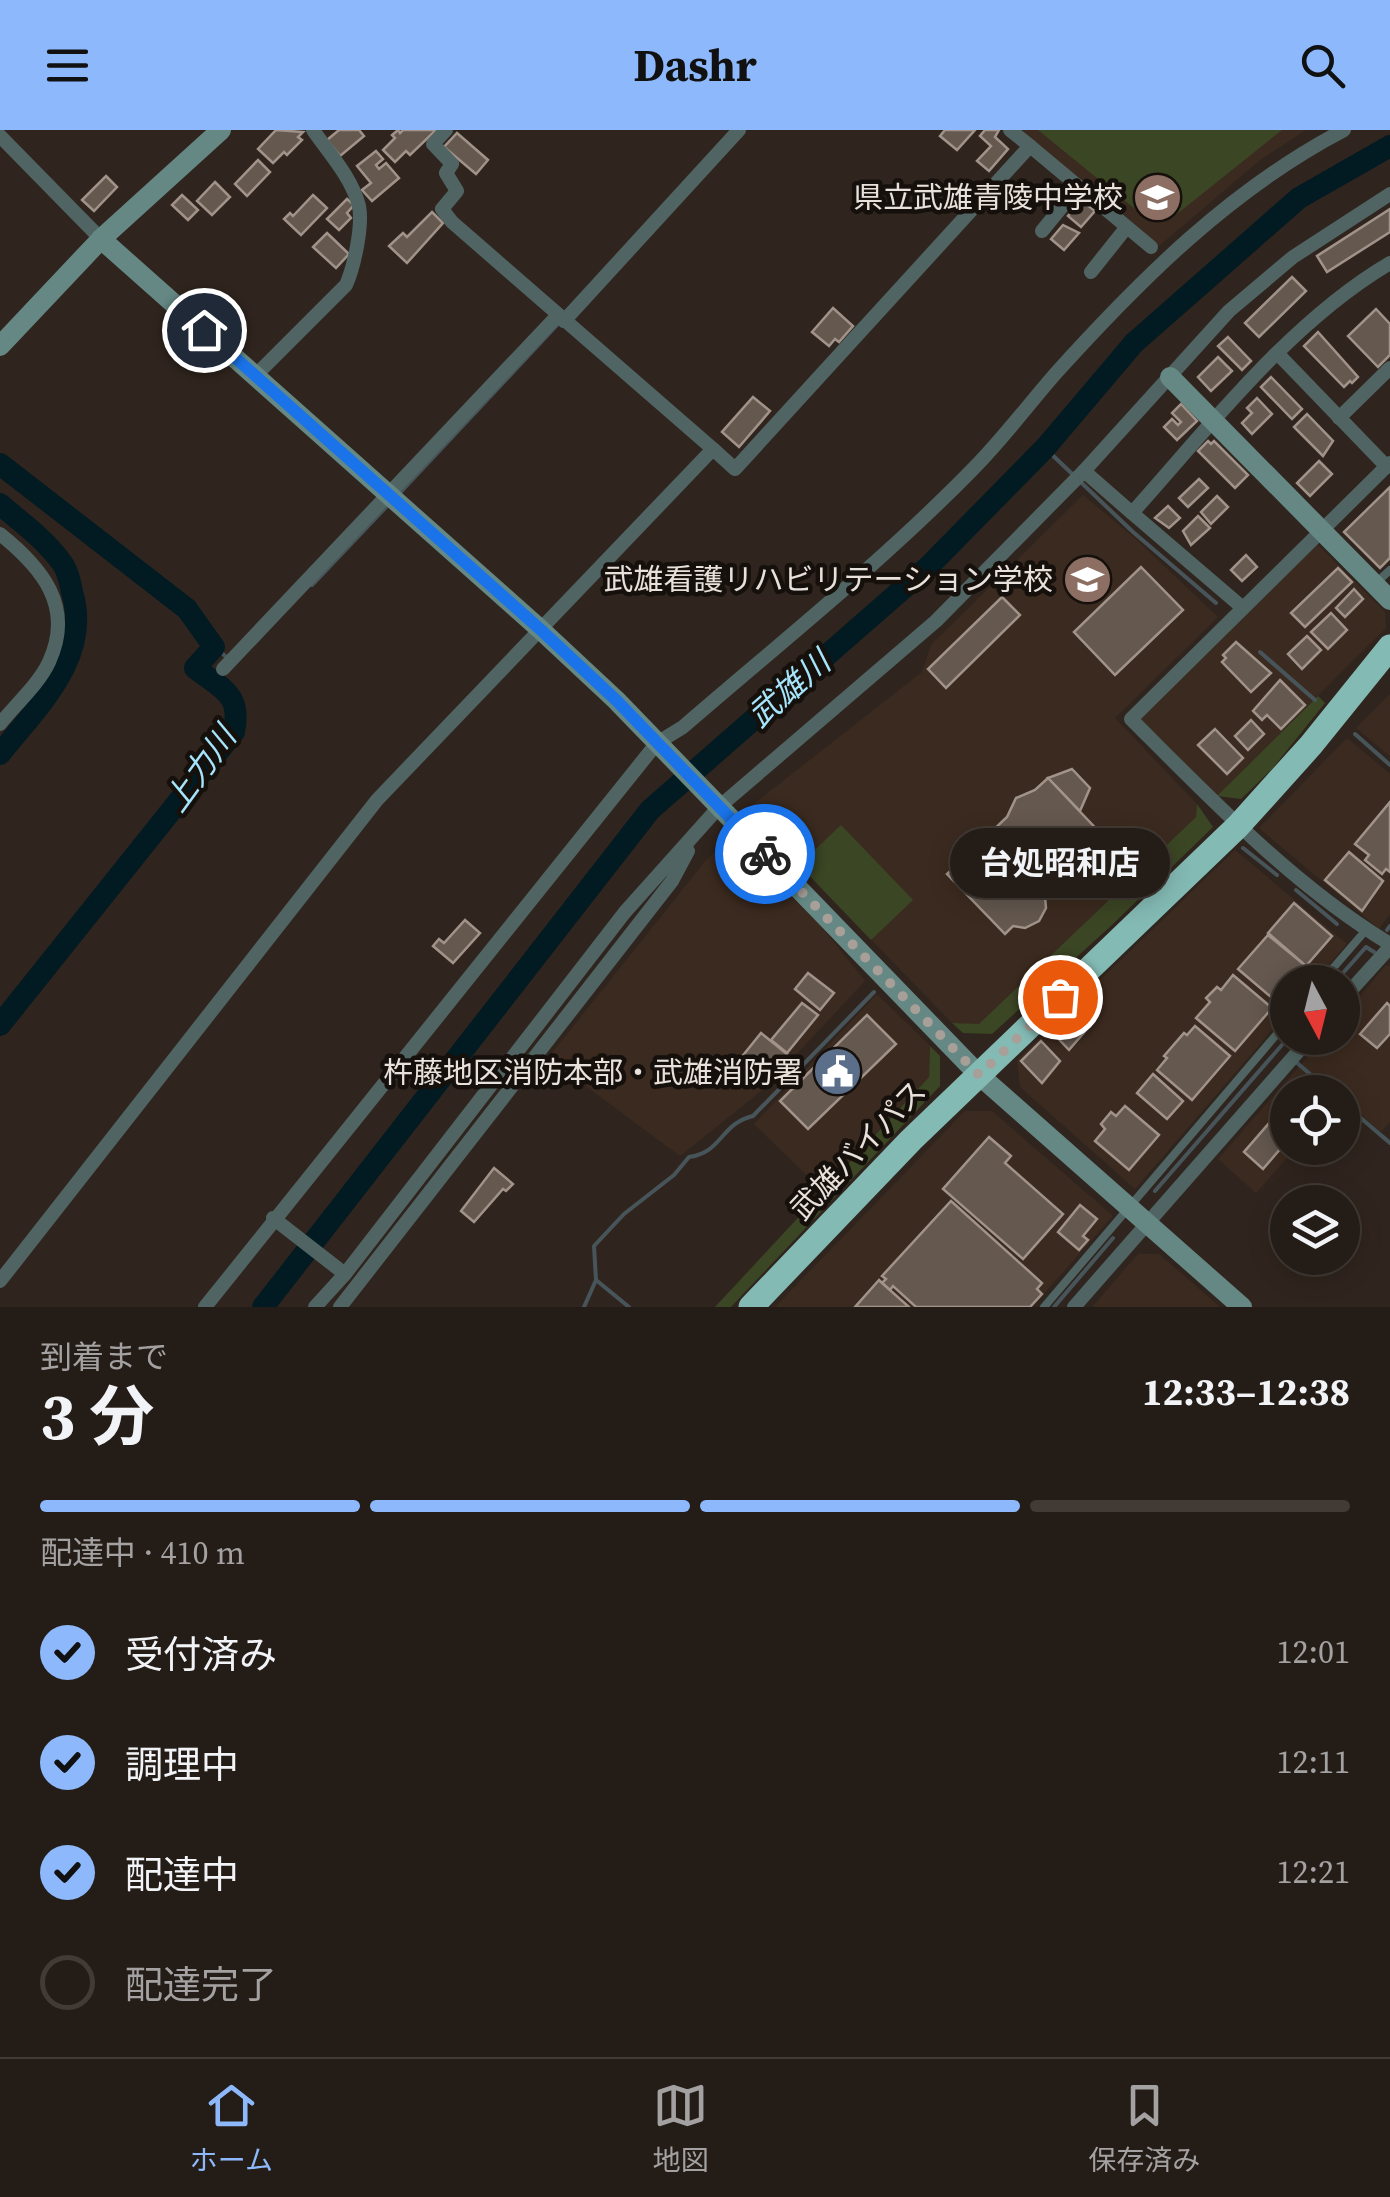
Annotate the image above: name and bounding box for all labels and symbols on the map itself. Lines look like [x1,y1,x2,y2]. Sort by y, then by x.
school or university icon: 県立武雄青陵中学校 [1132,171,1184,223]
place label: 県立武雄青陵中学校 [853,177,1123,218]
pin [162,288,247,373]
school or university icon: 武雄看護リハビリテーション学校 [1062,553,1114,605]
place label: 武雄看護リハビリテーション学校 [604,559,1053,600]
water label: 武雄川 [738,639,842,737]
water label: 上力川 [154,715,248,821]
courier [715,804,815,904]
callout: 台処昭和店 [950,827,1170,897]
pin [1018,955,1103,1040]
north arrow [1270,965,1360,1055]
public building icon: 杵藤地区消防本部・武雄消防署 [812,1046,864,1098]
place label: 杵藤地区消防本部・武雄消防署 [383,1052,803,1093]
street label: 武雄バイパス [781,1071,935,1229]

